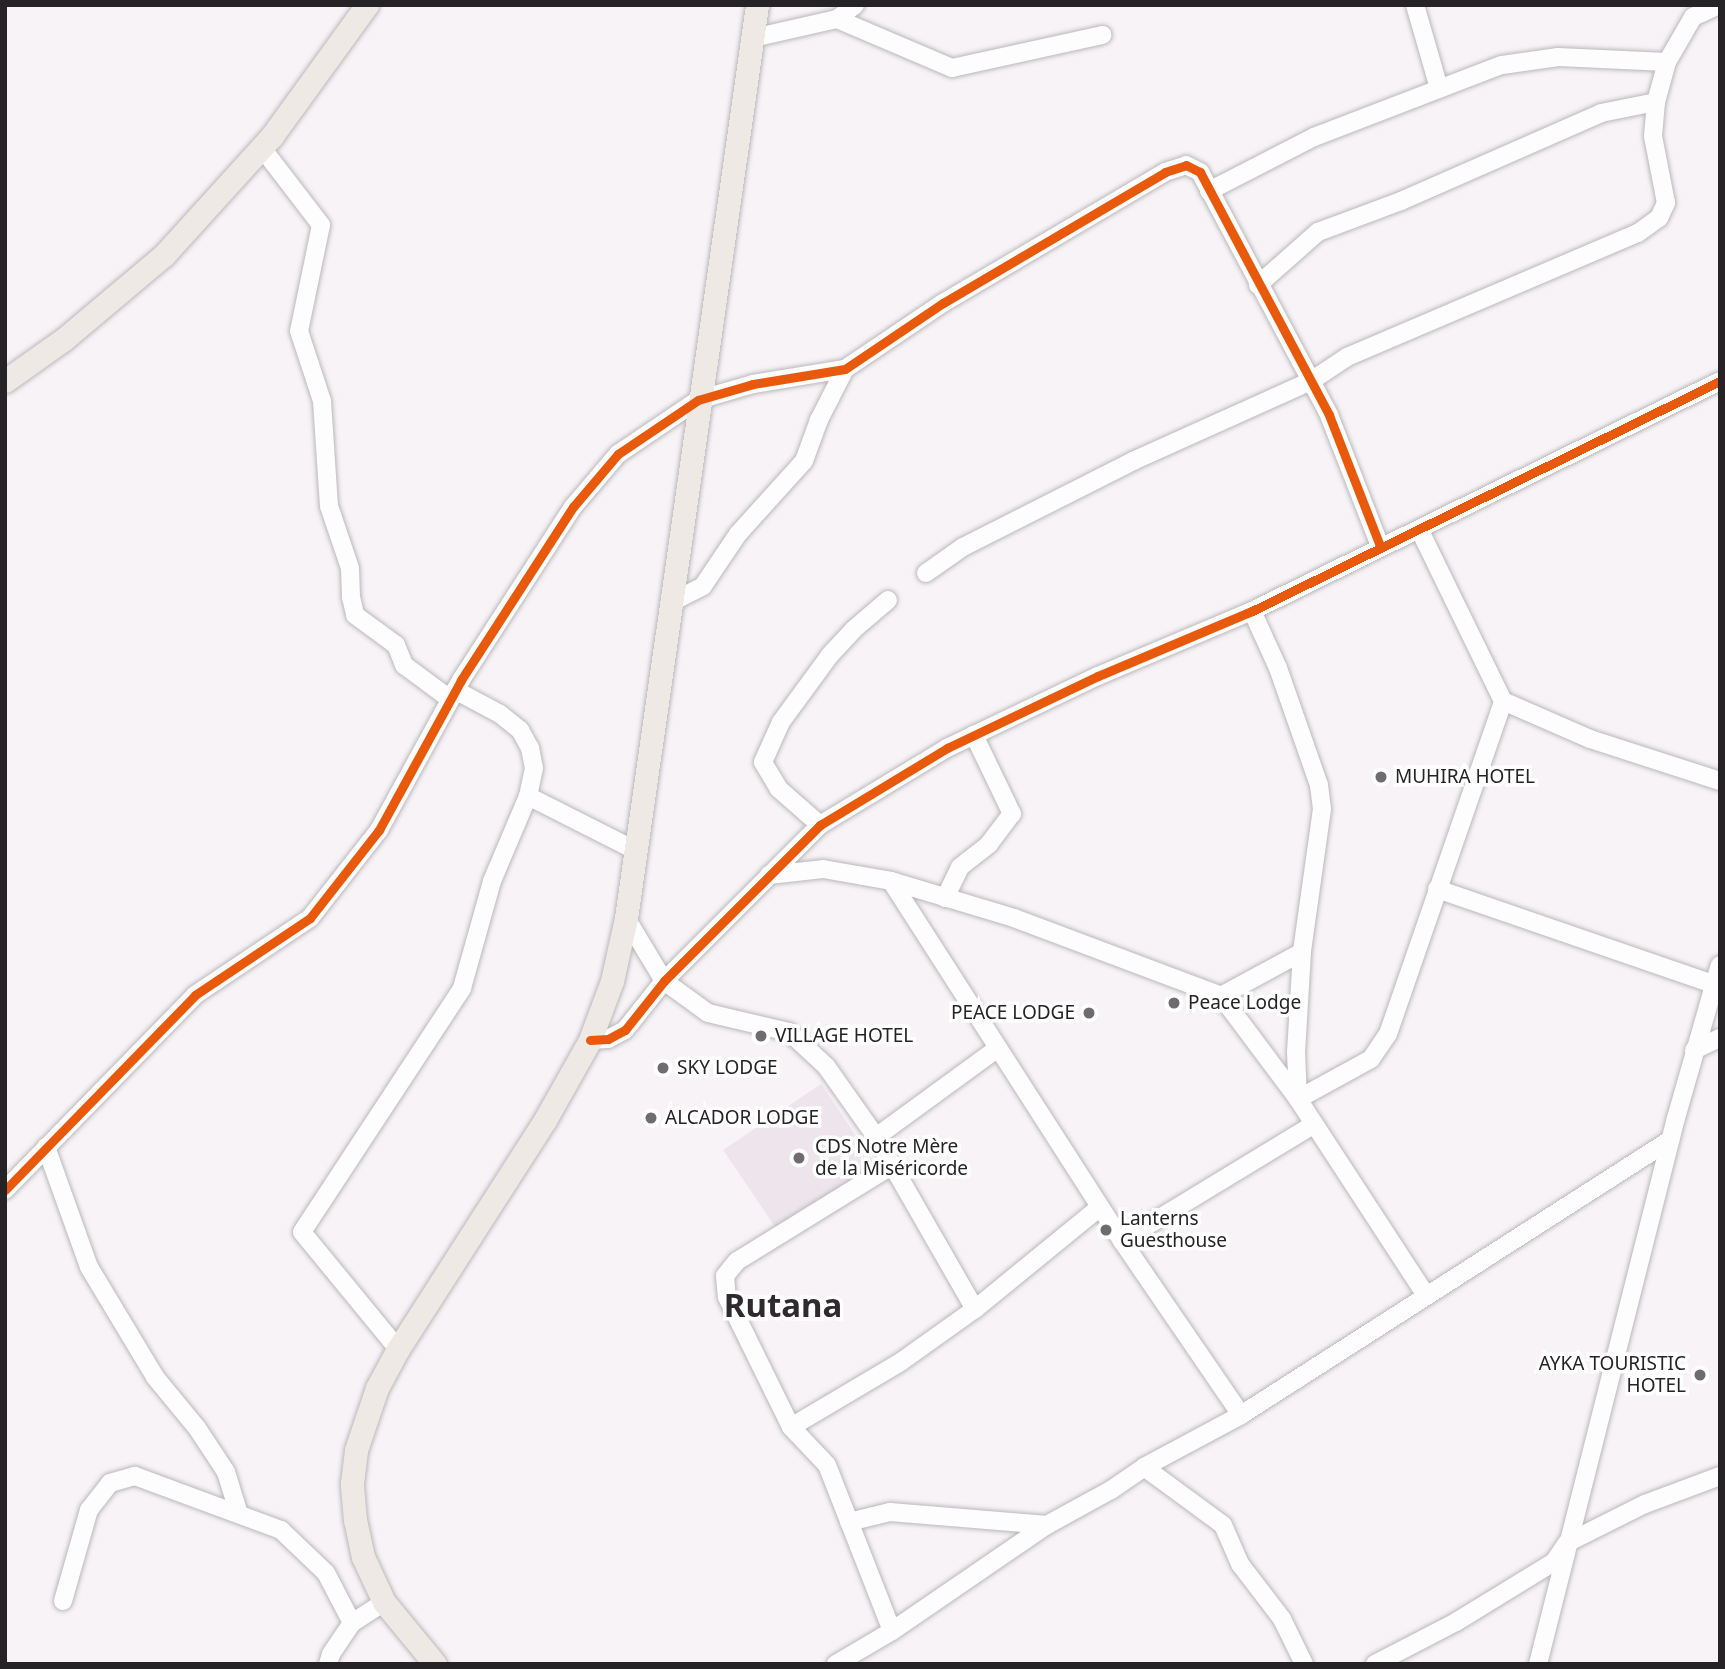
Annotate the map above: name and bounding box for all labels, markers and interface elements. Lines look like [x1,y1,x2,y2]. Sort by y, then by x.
place label: MUHIRA HOTEL [1395,766,1535,788]
marker: MUHIRA HOTEL [1373,769,1389,785]
place label: Peace Lodge [1188,992,1301,1014]
marker: Peace Lodge [1166,995,1182,1011]
place label: PEACE LODGE [951,1002,1075,1024]
marker: PEACE LODGE [1081,1005,1097,1021]
place label: VILLAGE HOTEL [775,1025,913,1047]
marker: VILLAGE HOTEL [753,1028,769,1044]
place label: SKY LODGE [677,1057,778,1079]
marker: SKY LODGE [655,1060,671,1076]
place label: ALCADOR LODGE [665,1107,819,1129]
marker: ALCADOR LODGE [643,1110,659,1126]
place label: CDS Notre Mère de la Miséricorde [815,1136,968,1180]
marker: CDS Notre Mère de la Miséricorde [789,1148,809,1168]
place label: Lanterns Guesthouse [1120,1208,1227,1252]
marker: Lanterns Guesthouse [1098,1222,1114,1238]
district label: Rutana [724,1285,842,1325]
place label: AYKA TOURISTIC HOTEL [1539,1353,1686,1397]
marker: AYKA TOURISTIC HOTEL [1692,1367,1708,1383]

